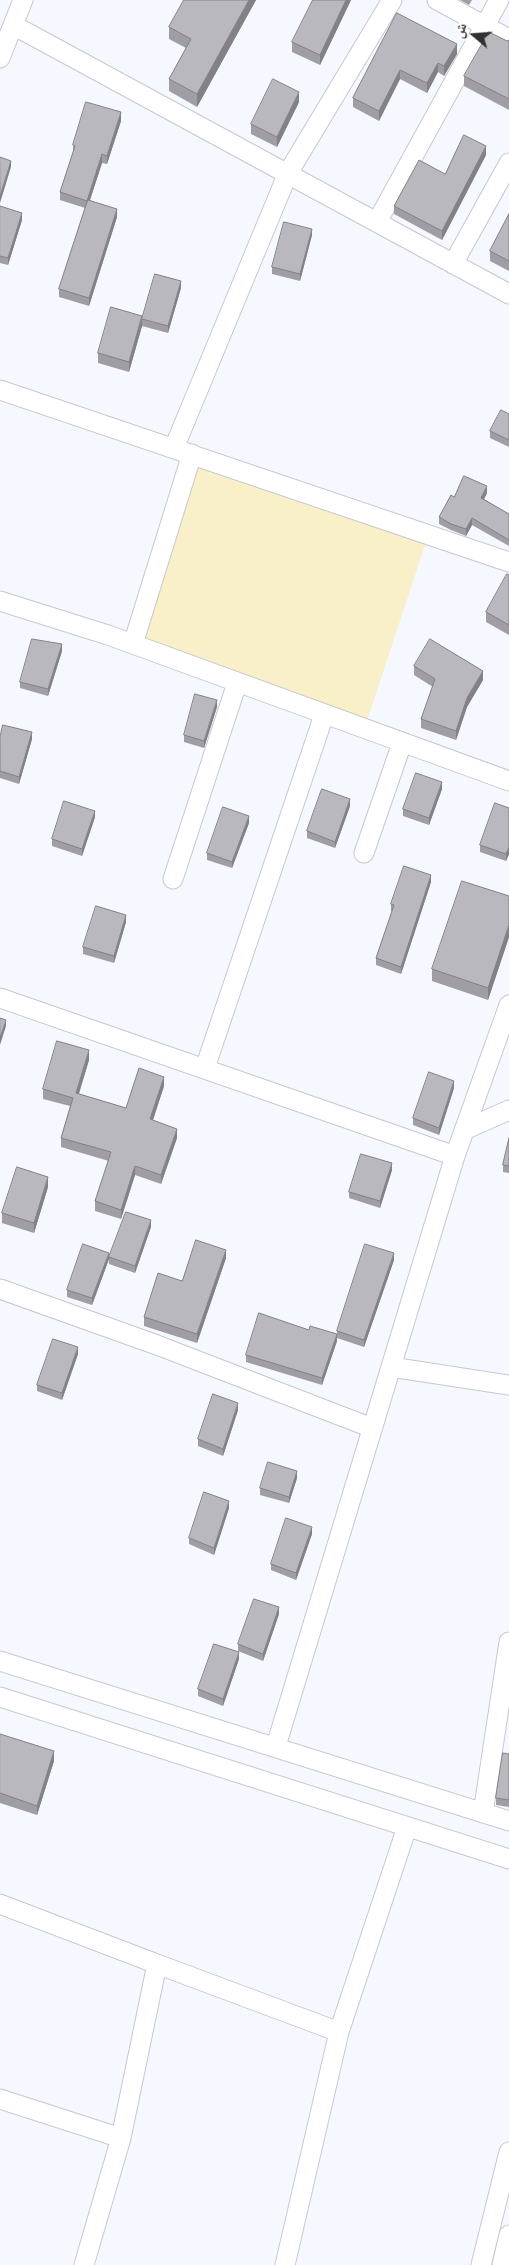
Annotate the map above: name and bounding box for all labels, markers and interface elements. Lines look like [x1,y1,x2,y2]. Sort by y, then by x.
north arrow [449,10,499,60]
text: ش [448,20,471,40]

